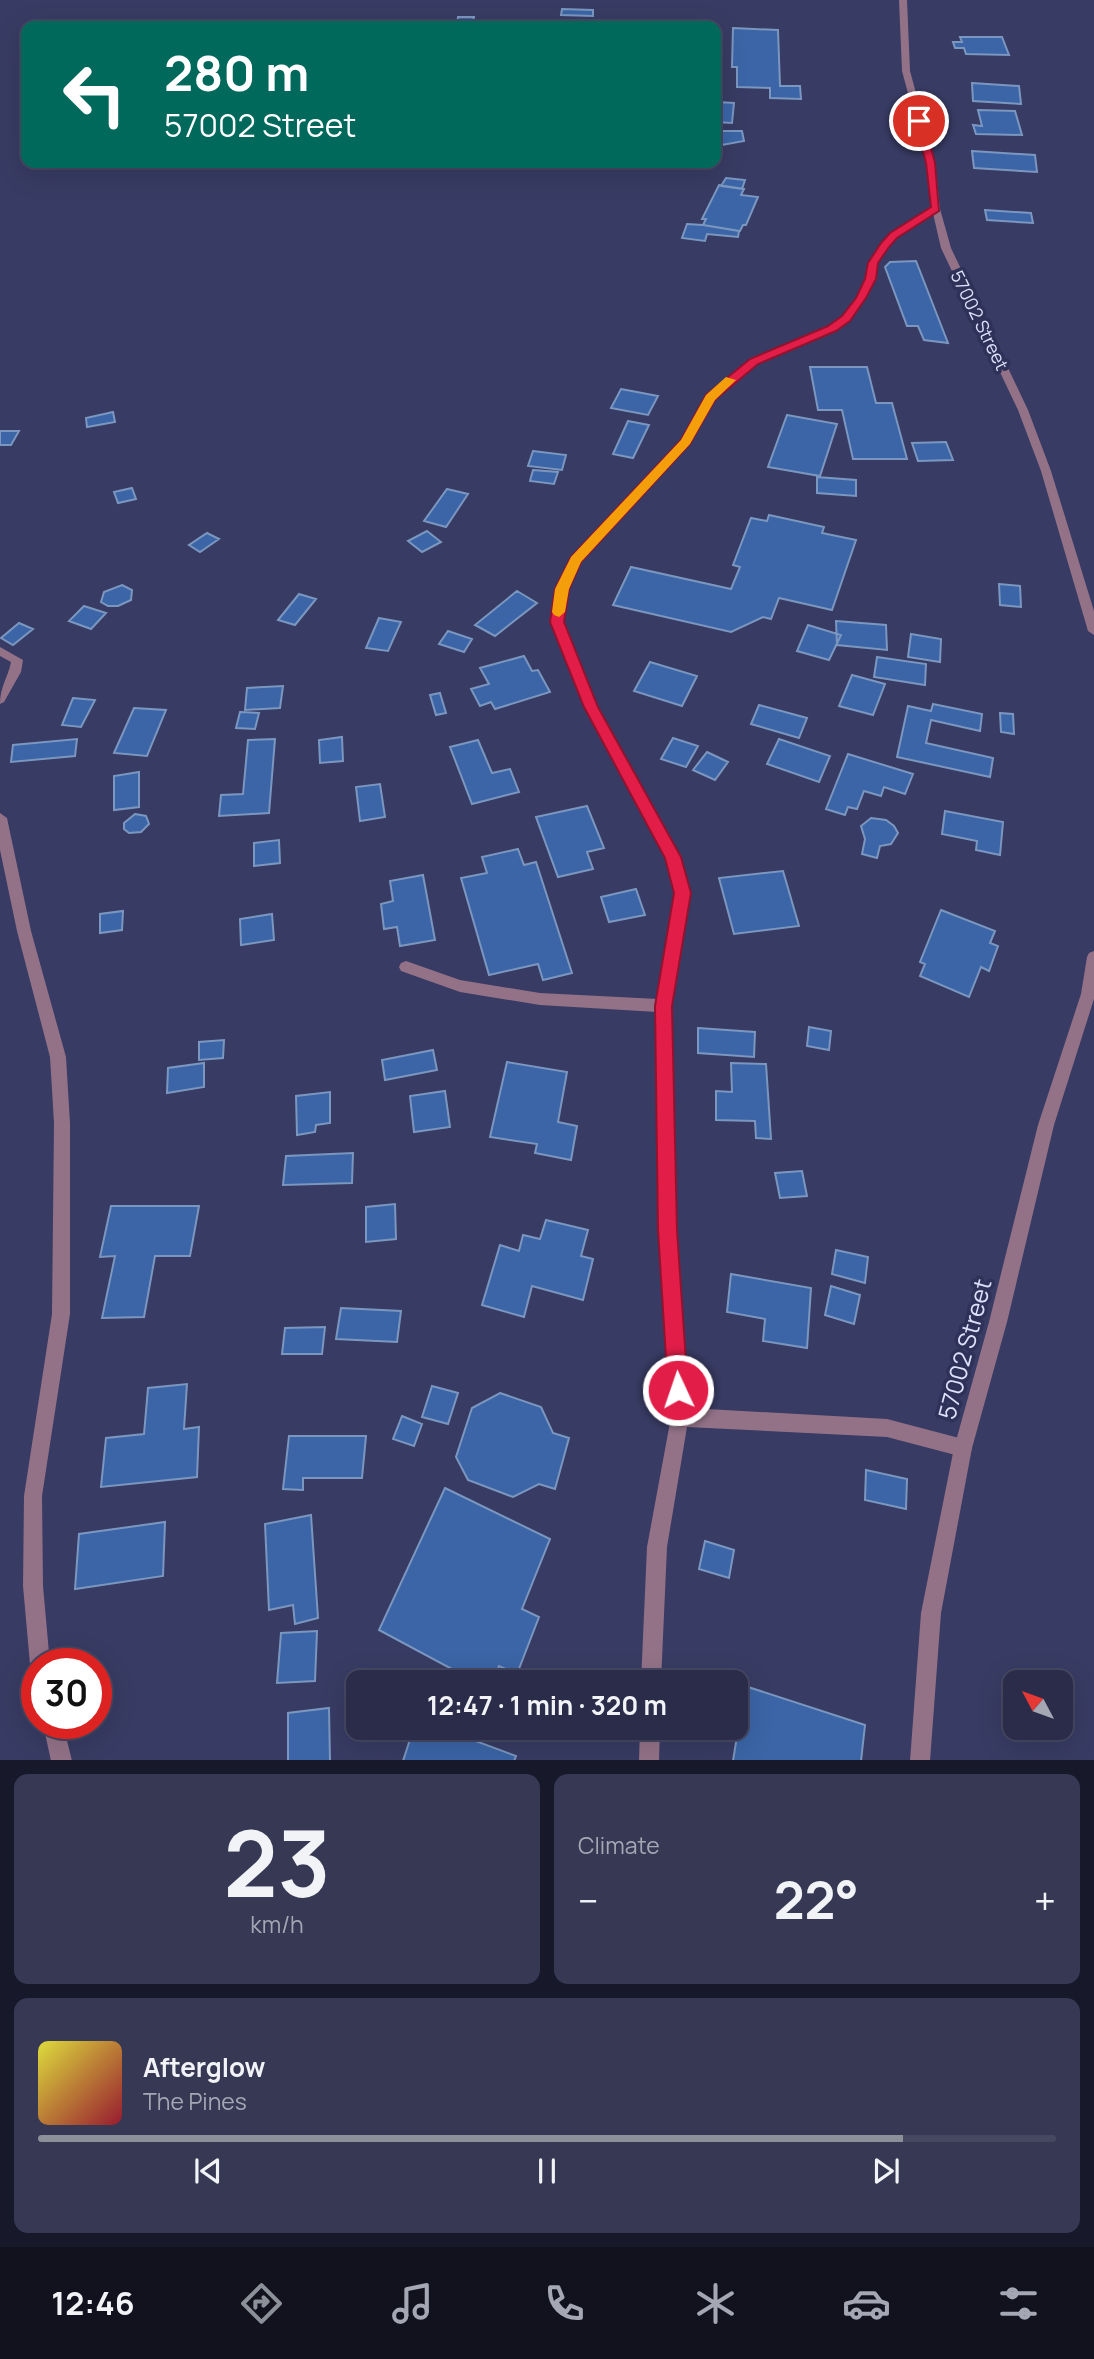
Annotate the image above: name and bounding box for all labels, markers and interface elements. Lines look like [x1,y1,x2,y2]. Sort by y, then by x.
text: 280 m [164,39,309,106]
icon: left [49,49,140,140]
pin [889,91,949,151]
icon: arrive [900,102,938,140]
text: 57002 Street [164,103,356,147]
street label: 57002 Street [946,266,1014,374]
street label: 57002 Street [929,1275,999,1423]
position arrow [641,1353,715,1427]
speed limit sign: 30 [21,1648,112,1739]
north arrow [1003,1670,1073,1740]
map controls [1003,1670,1073,1740]
text: 12:47 · 1 min · 320 m [427,1687,667,1723]
text: 23 [223,1800,331,1924]
text: Climate [578,1829,660,1861]
text: 22° [774,1864,859,1935]
text: − [578,1874,599,1926]
text: + [1034,1874,1056,1926]
text: km/h [250,1908,304,1940]
text: Afterglow [143,2049,265,2085]
text: The Pines [143,2085,247,2117]
icon: previous [189,2152,227,2190]
icon: pause [528,2152,566,2190]
icon: next [867,2152,905,2190]
icon: directions [237,2279,286,2328]
icon: music [388,2279,437,2328]
icon: phone [540,2279,589,2328]
icon: climate [691,2279,740,2328]
icon: car [842,2279,891,2328]
icon: filters [994,2279,1043,2328]
text: 12:46 [51,2281,135,2325]

